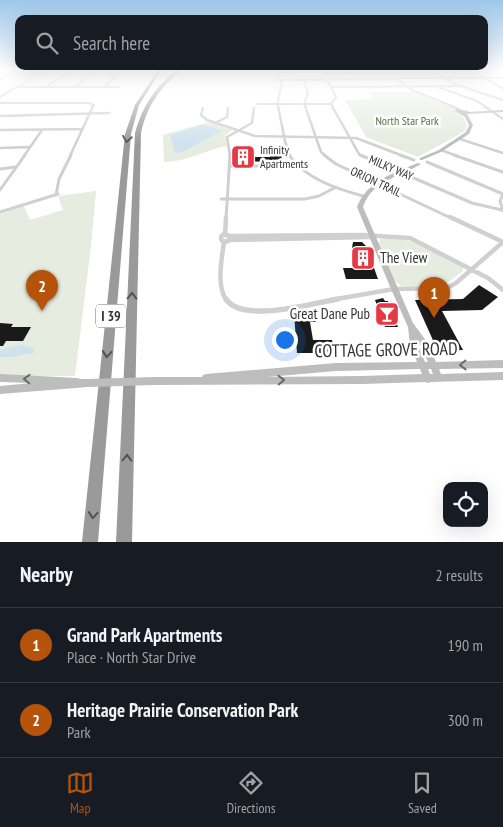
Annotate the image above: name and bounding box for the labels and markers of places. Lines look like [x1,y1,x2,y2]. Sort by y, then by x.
place label: Infinity Apartments [260,142,308,171]
building icon: Infinity Apartments [230,144,256,170]
building icon: The View [350,245,376,271]
place label: The View [380,248,428,267]
pin: 2 [26,270,58,311]
pin: 1 [418,277,450,318]
bar icon: Great Dane Pub [374,301,400,327]
place label: Great Dane Pub [290,304,370,323]

